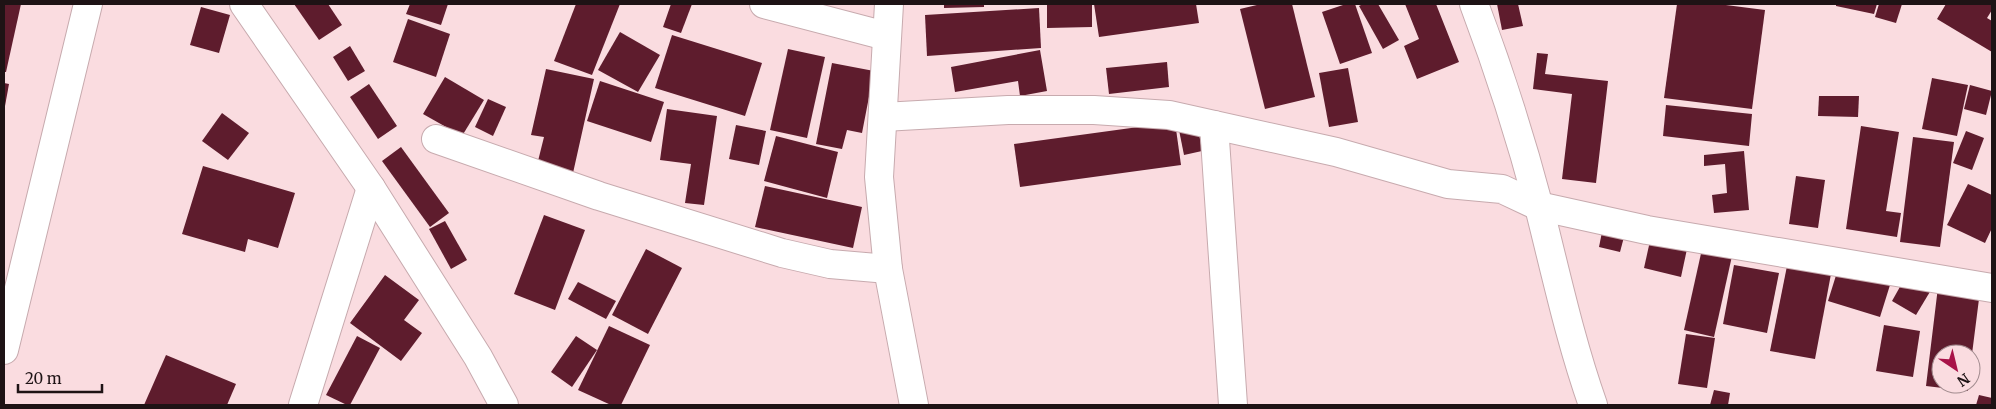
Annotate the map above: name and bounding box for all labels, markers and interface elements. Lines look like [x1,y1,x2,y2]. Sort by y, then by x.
north arrow [1931,344,1981,394]
scale bar [18,362,101,394]
text: 20 m [25,369,62,388]
text: N [1954,369,1973,390]

